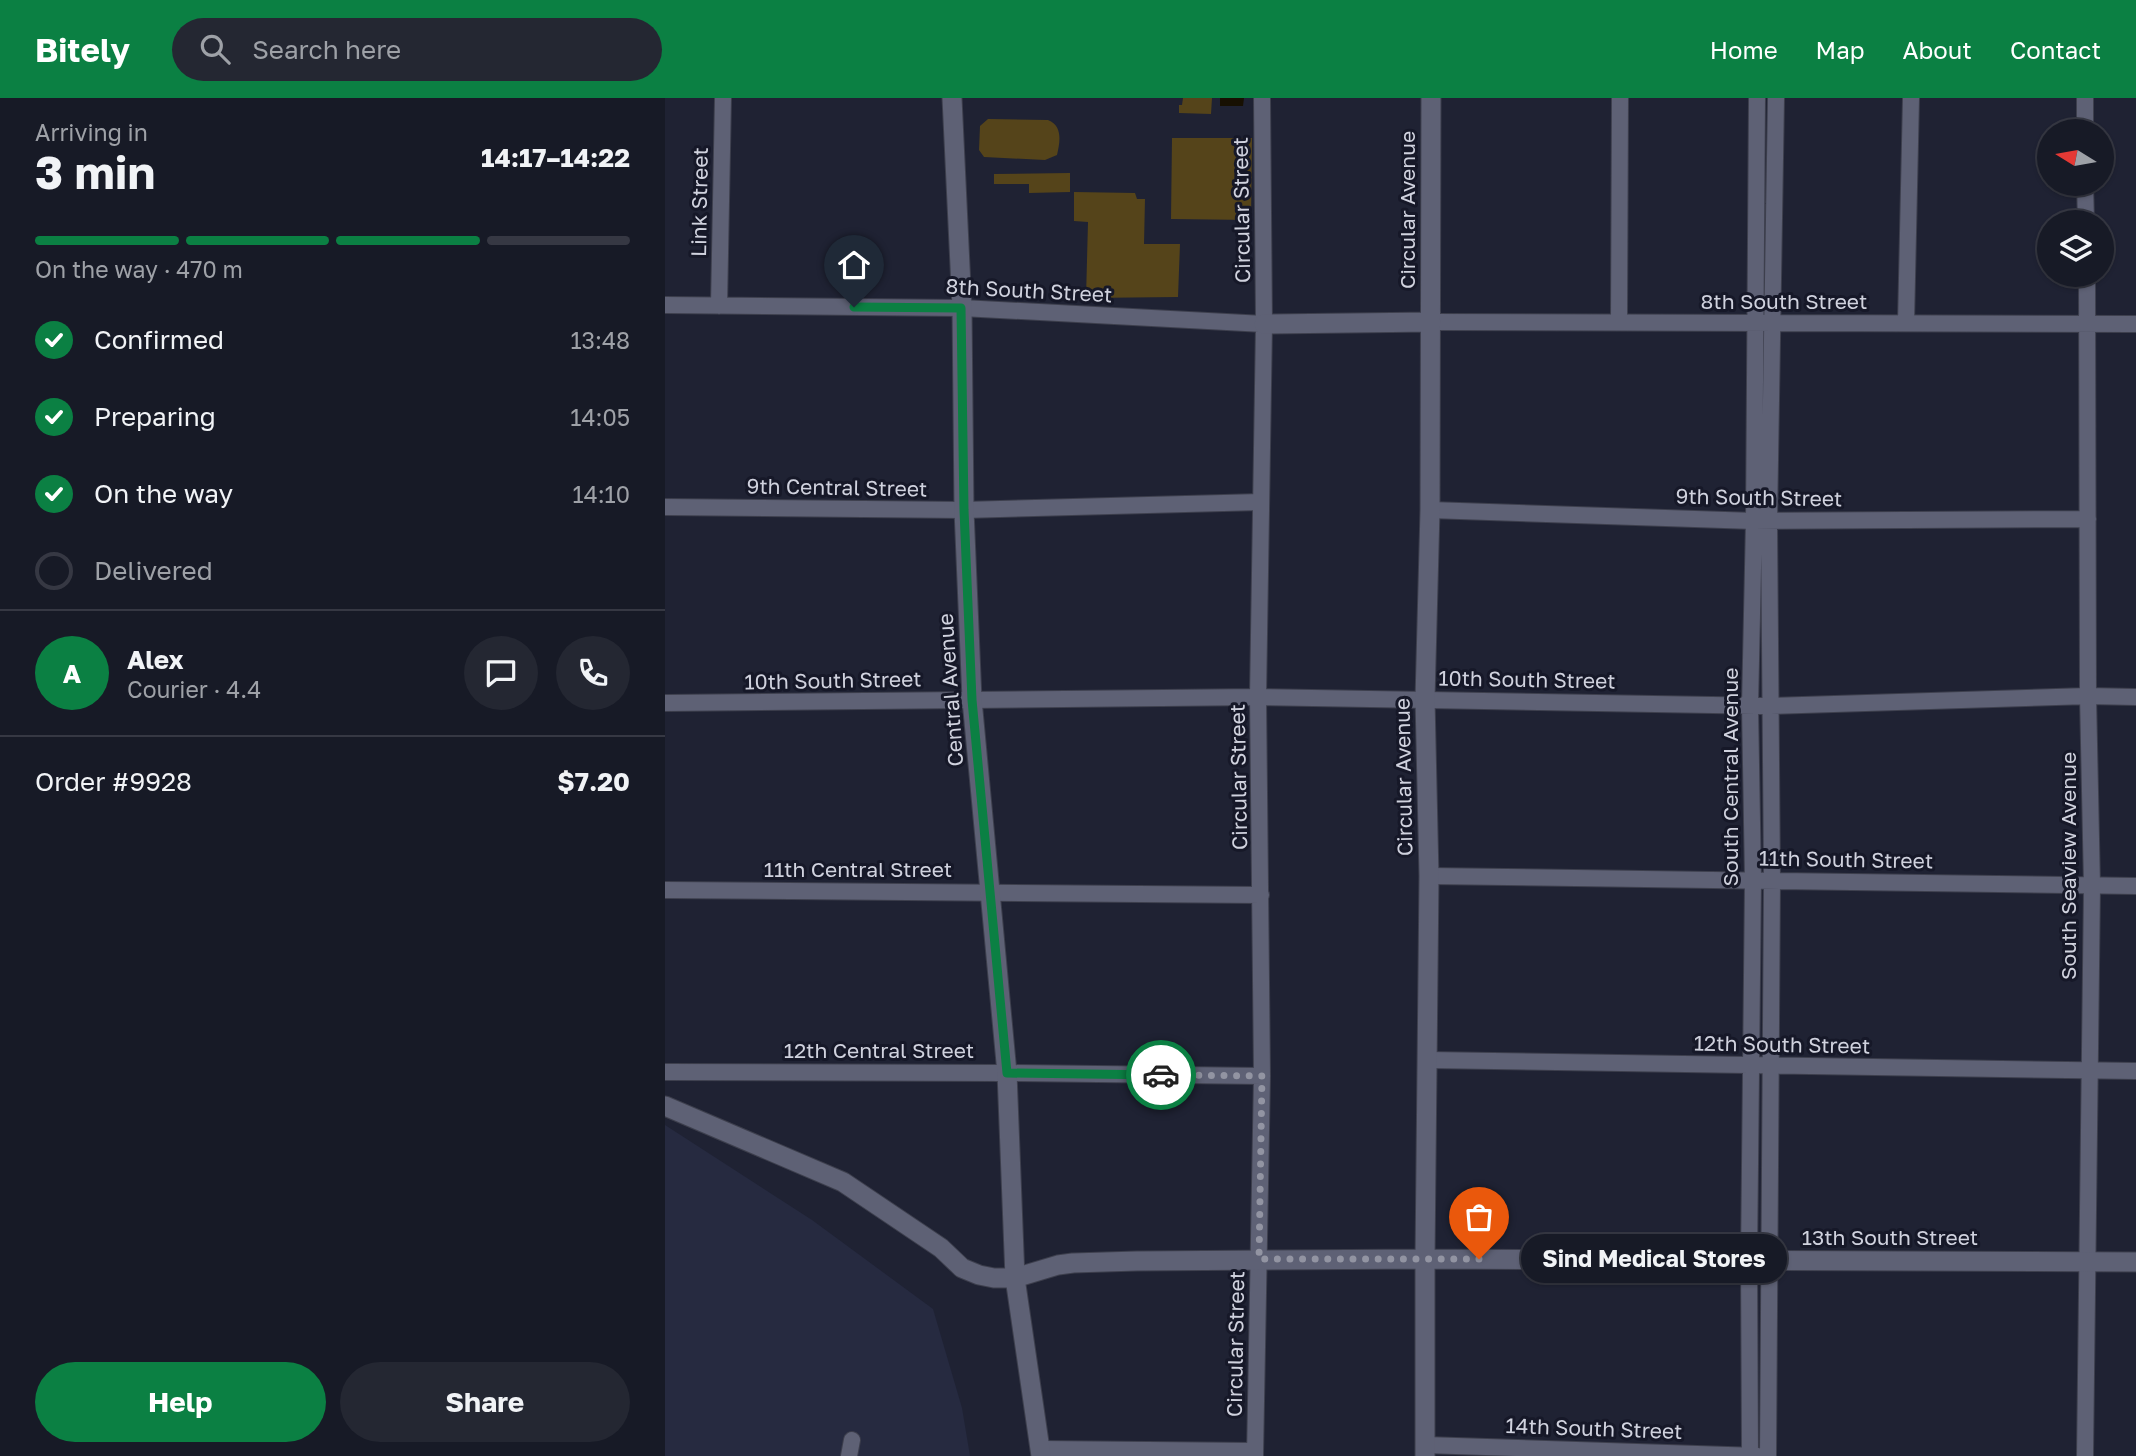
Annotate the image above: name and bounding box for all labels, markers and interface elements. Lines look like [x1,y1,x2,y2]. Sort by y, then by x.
search box [172,18,662,81]
text: Bitely [35,30,130,69]
icon: search [196,30,234,68]
text: Search here [252,34,401,65]
text: Home [1710,35,1778,64]
text: Map [1816,35,1865,64]
text: About [1903,35,1972,64]
text: Contact [2010,35,2101,64]
text: Arriving in [35,118,148,146]
north arrow [2037,119,2114,196]
map controls [2037,119,2114,287]
street label: Circular Avenue [1394,131,1420,289]
street label: Circular Street [1227,137,1255,283]
text: 14:17–14:22 [481,142,630,173]
text: 3 min [35,144,155,199]
street label: Link Street [685,147,713,257]
button: layers [2037,210,2114,287]
pin [824,235,884,307]
icon: home [835,246,873,284]
text: On the way · 470 m [35,255,243,283]
street label: 8th South Street [945,273,1113,307]
street label: 8th South Street [1701,288,1867,314]
icon: check [35,321,73,359]
text: Confirmed [94,324,224,355]
text: 13:48 [570,326,630,354]
icon: check [35,398,73,436]
text: Preparing [94,401,216,432]
text: 14:05 [570,403,630,431]
street label: 9th Central Street [746,472,928,502]
icon: check [35,475,73,513]
text: On the way [94,478,233,509]
text: 14:10 [573,480,630,508]
street label: 9th South Street [1675,483,1843,511]
text: Delivered [94,555,213,586]
street label: Central Avenue [932,613,968,768]
button: chat [464,636,538,710]
button: phone [556,636,630,710]
text: Alex [127,644,184,675]
text: A [63,658,81,689]
street label: 10th South Street [1438,664,1616,694]
street label: 10th South Street [744,665,922,695]
street label: South Central Avenue [1717,668,1743,886]
text: Courier · 4.4 [127,675,261,703]
street label: Circular Avenue [1389,698,1417,856]
street label: Circular Street [1224,704,1252,850]
street label: South Seaview Avenue [2055,752,2081,980]
text: Order #9928 [35,766,192,797]
text: $7.20 [557,766,630,797]
street label: 11th South Street [1759,844,1933,874]
street label: 11th Central Street [764,856,952,882]
street label: 12th South Street [1694,1029,1870,1059]
street label: 12th Central Street [784,1037,974,1063]
courier [1126,1040,1196,1110]
icon: car [1142,1056,1180,1094]
pin [1449,1187,1509,1259]
icon: bag [1460,1198,1498,1236]
street label: 13th South Street [1802,1224,1978,1250]
callout: Sind Medical Stores [1521,1234,1787,1284]
text: Sind Medical Stores [1542,1244,1766,1272]
street label: Circular Street [1221,1271,1249,1417]
button: Help [35,1362,326,1442]
button: Share [340,1362,630,1442]
street label: 14th South Street [1505,1412,1683,1444]

